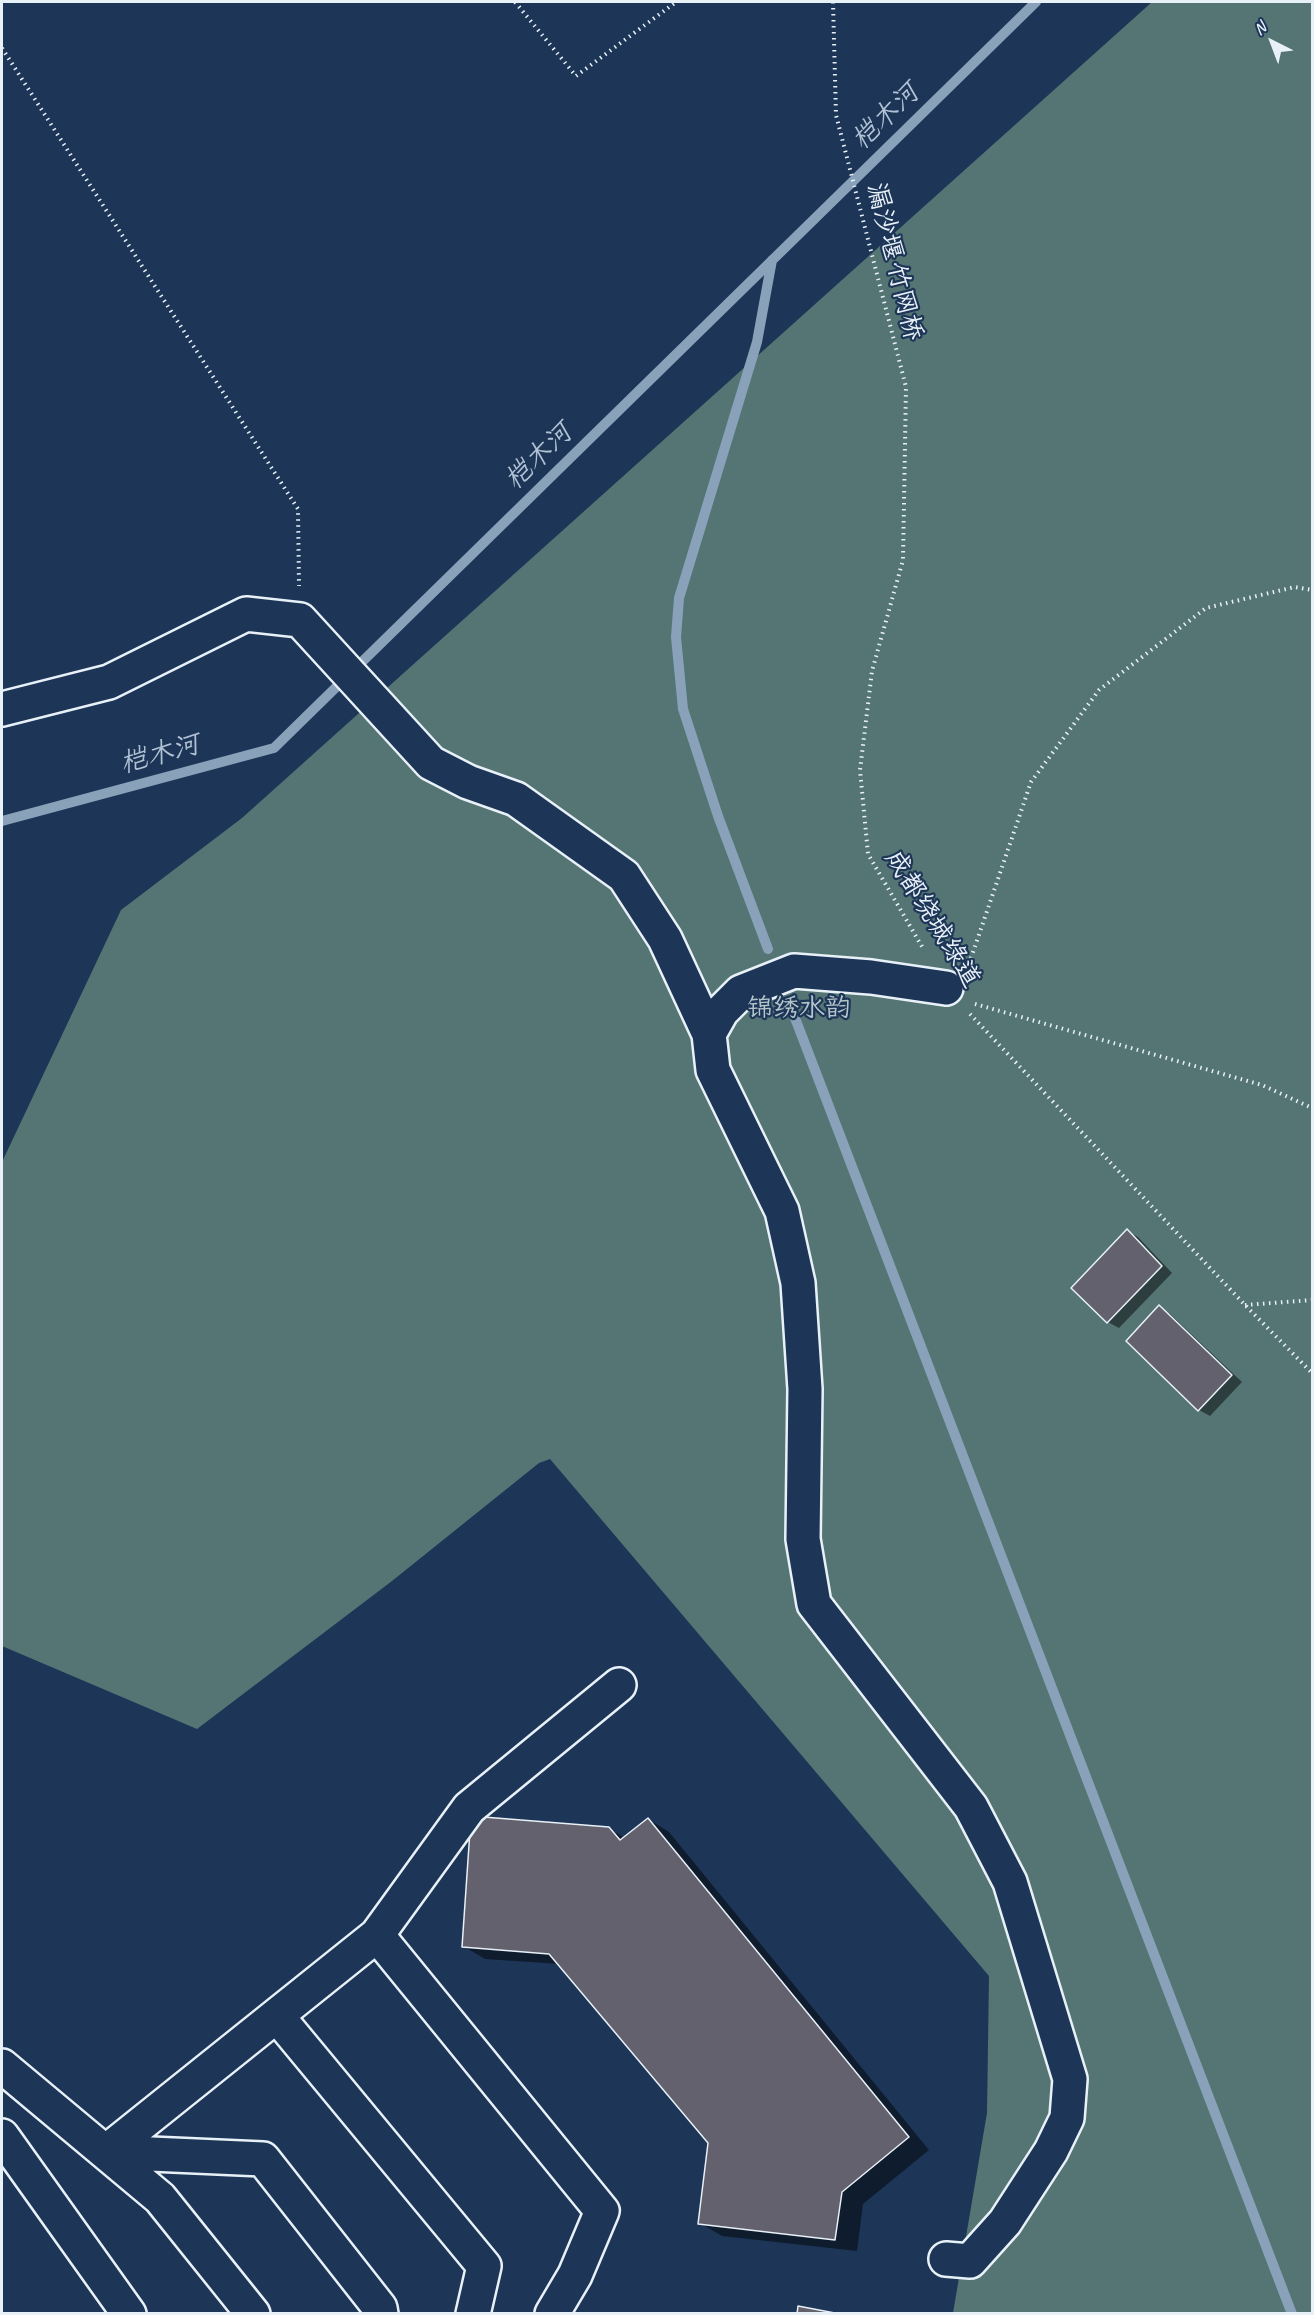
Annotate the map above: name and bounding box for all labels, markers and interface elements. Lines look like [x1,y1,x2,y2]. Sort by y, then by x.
north arrow [1242,12,1302,72]
text: N [1250,18,1270,39]
water label: 桤木河 [846,77,926,157]
street label: 漏沙堰·竹网桥 [859,180,929,344]
water label: 桤木河 [499,417,579,497]
water label: 桤木河 [117,729,203,781]
street label: 成都绕城绿道 [877,845,987,993]
park label: 锦绣水韵 [747,993,851,1025]

